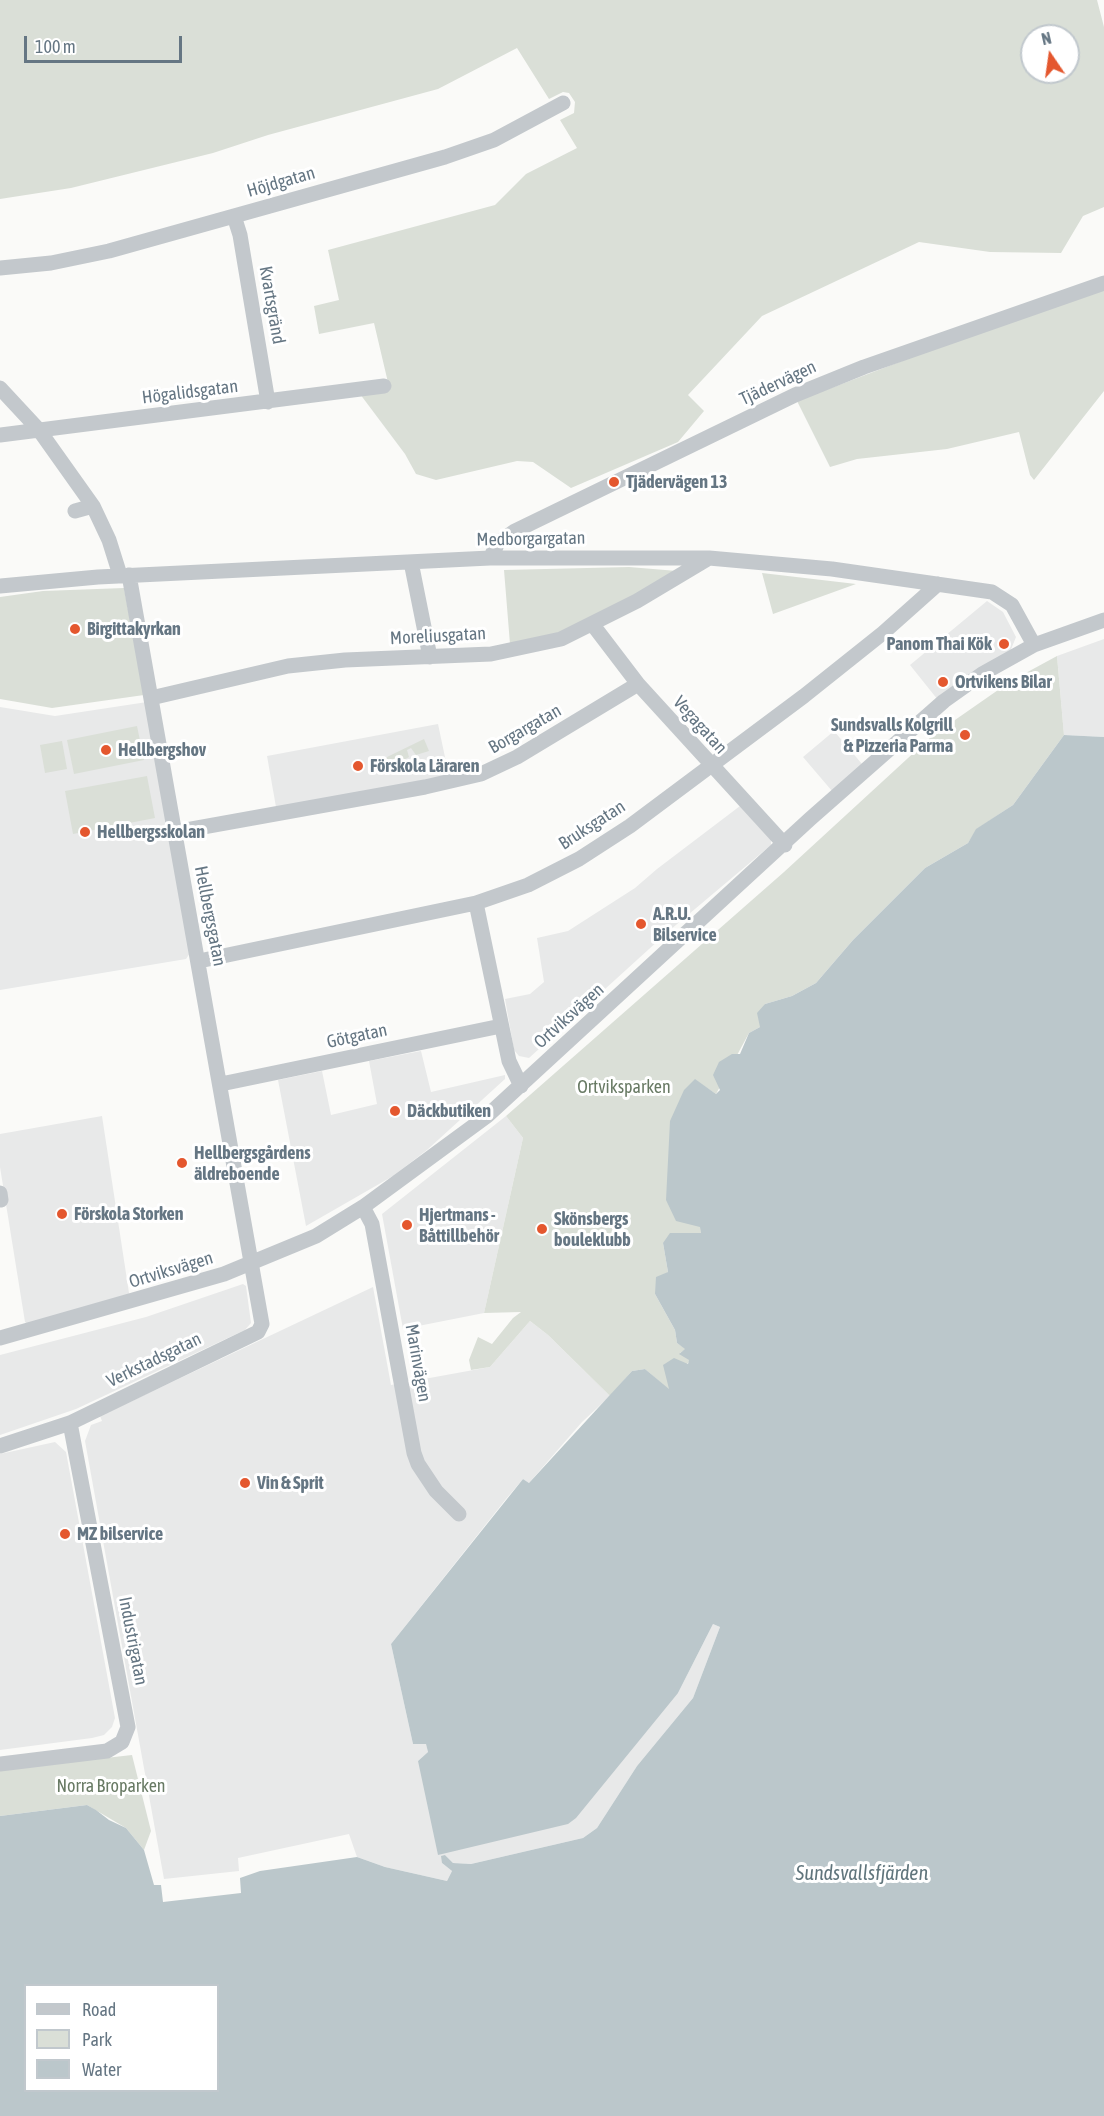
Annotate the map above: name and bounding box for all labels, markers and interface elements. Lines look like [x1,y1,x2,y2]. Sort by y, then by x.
scale bar [27,24,184,62]
north arrow [1020,24,1080,84]
text: N [1040,29,1053,48]
text: 100 m [35,36,76,57]
street label: Höjdgatan [245,162,317,202]
street label: Kvartsgränd [255,264,289,346]
street label: Tjädervägen [736,356,820,410]
street label: Högalidsgatan [141,375,239,409]
place label: Tjädervägen 13 [626,471,727,493]
marker: Tjädervägen 13 [607,475,621,489]
street label: Medborgargatan [476,527,586,551]
place label: Birgittakyrkan [87,618,181,640]
marker: Birgittakyrkan [68,622,82,636]
street label: Moreliusgatan [390,623,486,649]
place label: Panom Thai Kök [886,633,992,655]
marker: Panom Thai Kök [997,637,1011,651]
place label: Ortvikens Bilar [955,671,1052,693]
marker: Ortvikens Bilar [936,675,950,689]
street label: Vegagatan [668,692,732,758]
street label: Borgargatan [485,700,565,758]
place label: Sundsvalls Kolgrill & Pizzeria Parma [831,714,953,756]
marker: Sundsvalls Kolgrill & Pizzeria Parma [958,728,972,742]
place label: Hellbergshov [118,739,206,761]
marker: Hellbergshov [99,743,113,757]
place label: Förskola Läraren [370,755,480,777]
marker: Förskola Läraren [351,759,365,773]
street label: Bruksgatan [555,796,629,854]
place label: Hellbergsskolan [97,821,205,843]
marker: Hellbergsskolan [78,825,92,839]
street label: Hellbergsgatan [190,864,230,968]
place label: A.R.U. Bilservice [653,903,717,946]
marker: A.R.U. Bilservice [634,917,648,931]
street label: Ortviksvägen [530,979,608,1053]
street label: Götgatan [325,1019,389,1053]
park label: Ortviksparken [577,1076,671,1098]
place label: Däckbutiken [407,1100,491,1122]
marker: Däckbutiken [388,1104,402,1118]
place label: Hellbergsgårdens äldreboende [194,1142,311,1184]
marker: Hellbergsgårdens äldreboende [175,1156,189,1170]
place label: Förskola Storken [74,1203,183,1225]
place label: Hjertmans - Båttillbehör [419,1204,499,1246]
marker: Förskola Storken [55,1207,69,1221]
place label: Skönsbergs bouleklubb [554,1208,631,1250]
marker: Hjertmans - Båttillbehör [400,1218,414,1232]
marker: Skönsbergs bouleklubb [535,1222,549,1236]
street label: Ortviksvägen [126,1247,216,1293]
street label: Marinvägen [401,1322,435,1404]
street label: Verkstadsgatan [103,1328,205,1392]
place label: Vin & Sprit [257,1472,324,1494]
marker: Vin & Sprit [238,1476,252,1490]
place label: MZ bilservice [77,1523,163,1545]
marker: MZ bilservice [58,1527,72,1541]
street label: Industrigatan [114,1595,152,1687]
park label: Norra Broparken [56,1775,166,1797]
water label: Sundsvallsfjärden [796,1862,928,1886]
legend [24,1984,219,2092]
text: Road [82,1999,116,2020]
text: Park [82,2029,112,2050]
text: Water [82,2059,121,2080]

